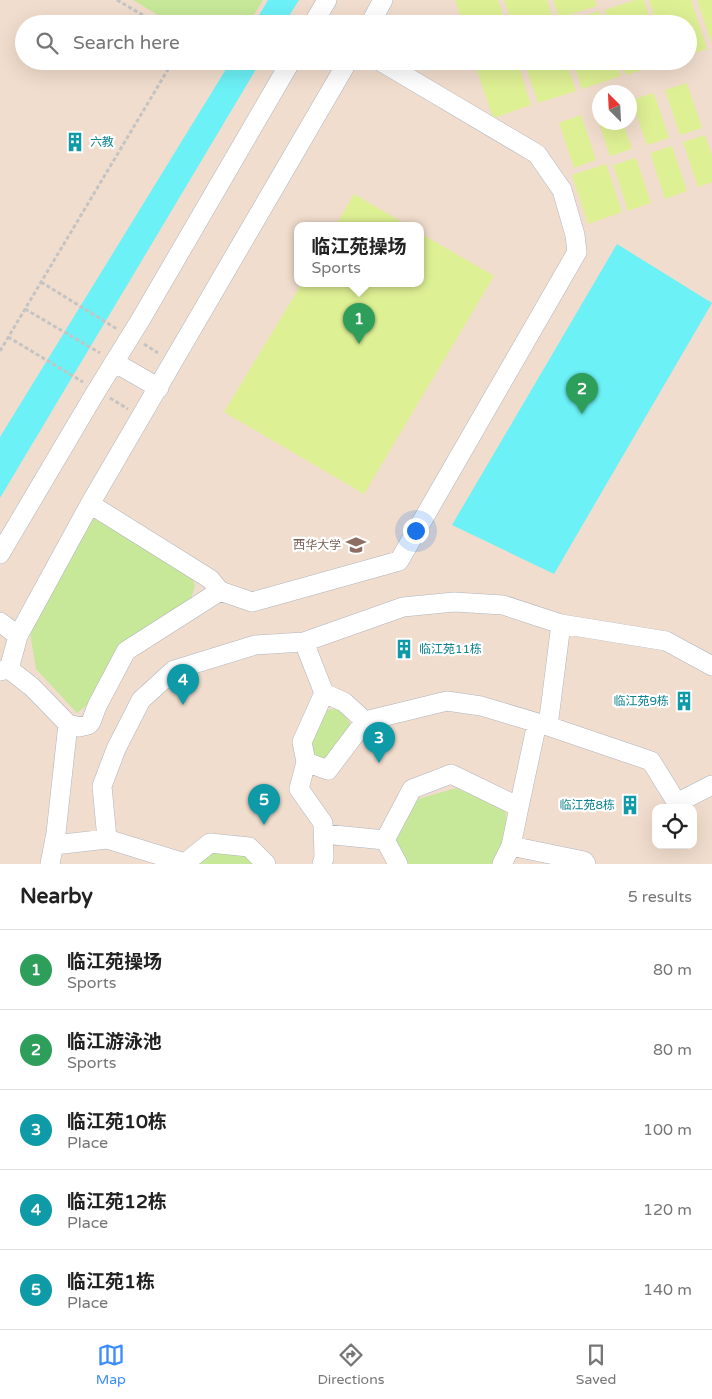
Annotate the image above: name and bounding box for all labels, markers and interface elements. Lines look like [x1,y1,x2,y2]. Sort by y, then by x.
search box [15,15,697,70]
icon: search [33,29,61,57]
text: Search here [73,32,180,54]
north arrow [592,85,637,130]
building icon: 六教 [64,131,86,153]
place label: 六教 [90,135,114,149]
popup [294,222,424,287]
text: 临江苑操场 [311,236,407,258]
text: Sports [311,258,361,278]
pin: 1 [343,303,375,344]
pin: 2 [566,373,598,414]
your location [403,518,429,544]
school or university icon: 西华大学 [345,534,367,556]
place label: 西华大学 [293,538,341,552]
building icon: 临江苑11栋 [393,638,415,660]
place label: 临江苑11栋 [419,642,482,656]
pin: 4 [167,664,199,705]
building icon: 临江苑9栋 [673,690,695,712]
place label: 临江苑9栋 [613,694,669,708]
pin: 3 [363,722,395,763]
pin: 5 [248,784,280,825]
building icon: 临江苑8栋 [619,794,641,816]
place label: 临江苑8栋 [559,798,615,812]
map controls [652,804,697,849]
button: locate [652,804,697,849]
text: Nearby [20,884,93,909]
text: 5 results [628,887,692,907]
text: 临江苑操场 [67,951,162,973]
text: 1 [31,960,41,980]
text: 80 m [653,960,692,980]
text: Sports [67,973,116,993]
text: 临江游泳池 [67,1031,162,1053]
text: 2 [31,1040,41,1060]
text: 80 m [653,1040,692,1060]
text: Sports [67,1053,116,1073]
text: 临江苑10栋 [67,1111,167,1133]
text: 3 [31,1120,41,1140]
text: 100 m [643,1120,692,1140]
text: Place [67,1133,108,1153]
text: 临江苑12栋 [67,1191,167,1213]
text: 4 [31,1200,41,1220]
text: 120 m [643,1200,692,1220]
text: Place [67,1213,108,1233]
text: 临江苑1栋 [67,1271,155,1293]
text: 5 [31,1280,41,1300]
text: 140 m [643,1280,692,1300]
text: Place [67,1293,108,1313]
tab: Map [96,1341,126,1388]
tab: Directions [317,1341,384,1388]
tab: Saved [576,1341,616,1388]

